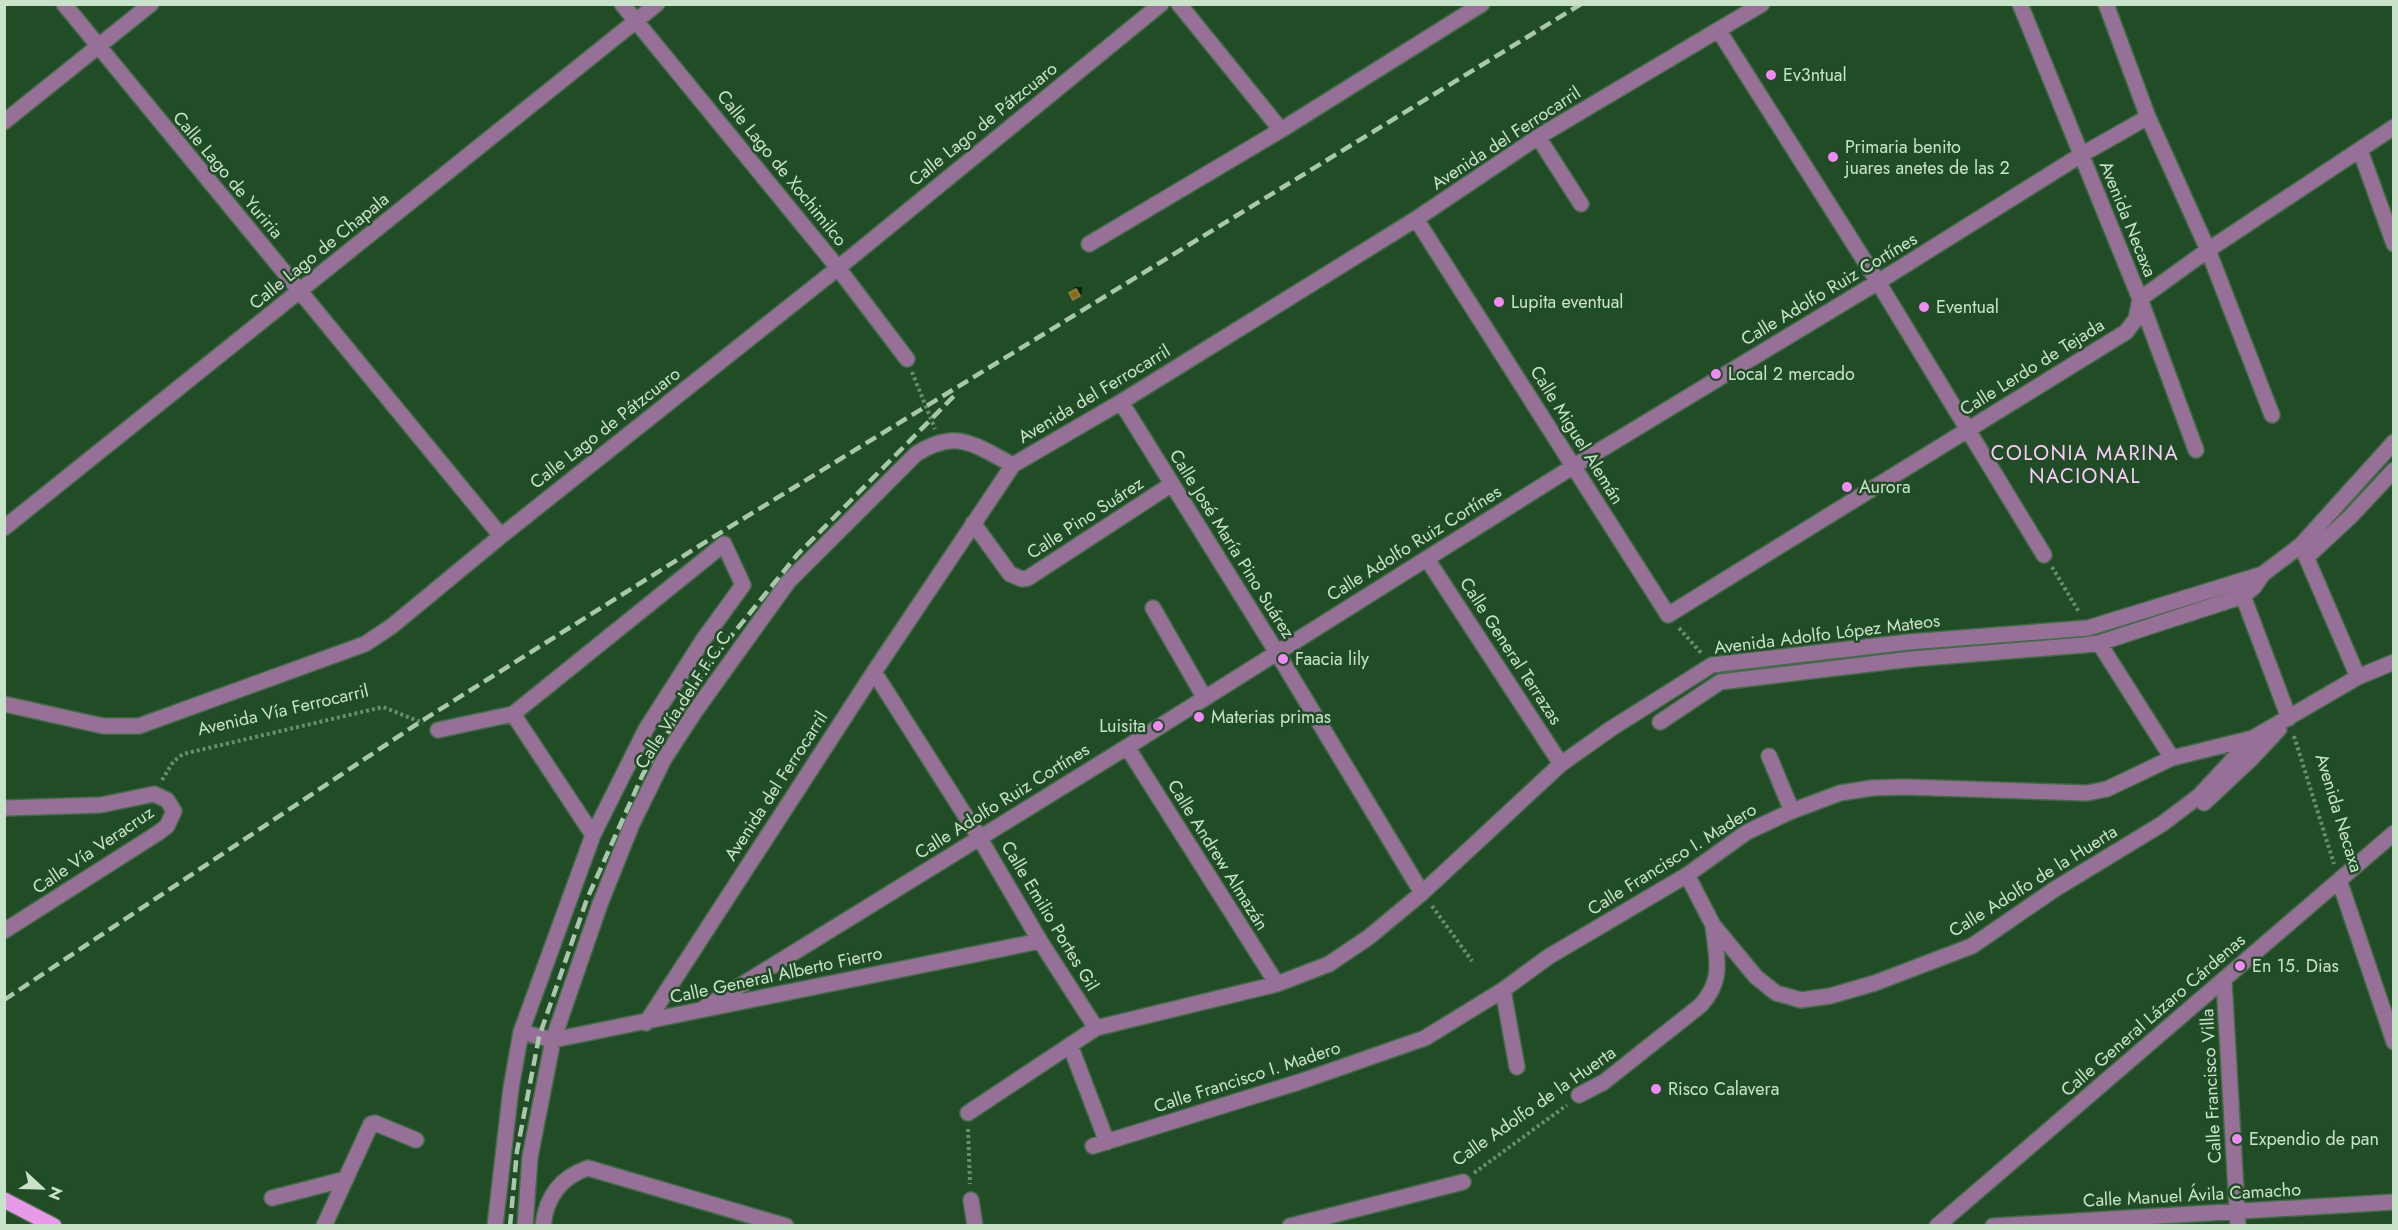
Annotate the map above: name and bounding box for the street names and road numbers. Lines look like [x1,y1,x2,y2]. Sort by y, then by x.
street label: Calle Lago de Pátzcuaro [903,56,1063,192]
street label: Avenida del Ferrocarril [1426,80,1586,196]
street label: Calle Lago de Xochimilco [711,84,853,252]
street label: Calle Lago de Yuriria [167,106,289,244]
street label: Avenida Necaxa [2093,157,2163,281]
street label: Calle Lago de Chapala [243,186,395,316]
street label: Calle Adolfo Ruiz Cortínes [1736,226,1922,352]
street label: Calle Lerdo de Tejada [1955,312,2109,422]
street label: Avenida del Ferrocarril [1013,338,1175,450]
street label: Calle Lago de Pátzcuaro [524,361,686,495]
street label: Calle Miguel Alemán [1524,361,1630,509]
street label: Calle José María Pino Suárez [1163,444,1301,644]
street label: Calle Pino Suárez [1022,470,1149,565]
street label: Calle Adolfo Ruiz Cortínes [1322,479,1506,607]
street label: Calle General Terrazas [1453,572,1569,730]
street label: Avenida Adolfo López Mateos [1712,607,1942,661]
street label: Calle Vía del F.F.C.C [629,626,737,774]
street label: Avenida Vía Ferrocarril [195,678,371,742]
street label: Avenida del Ferrocarril [718,706,834,866]
street label: Calle Adolfo Ruiz Cortínes [910,737,1094,865]
street label: Avenida Necaxa [2309,750,2369,876]
street label: Calle Andrew Almazán [1161,775,1275,935]
street label: Calle Francisco I. Madero [1582,796,1762,922]
street label: Calle Vía Veracruz [27,799,160,900]
street label: Calle Adolfo de la Huerta [1944,818,2122,944]
street label: Calle Emilio Portes Gil [995,836,1105,996]
street label: Calle General Lázaro Cárdenas [2055,927,2251,1103]
street label: Calle General Alberto Fierro [667,940,885,1010]
street label: Calle Francisco Villa [2194,1008,2228,1164]
street label: Calle Francisco I. Madero [1150,1034,1344,1119]
street label: Calle Adolfo de la Huerta [1447,1040,1621,1172]
street label: Calle Manuel Ávila Camacho [2082,1176,2302,1214]

